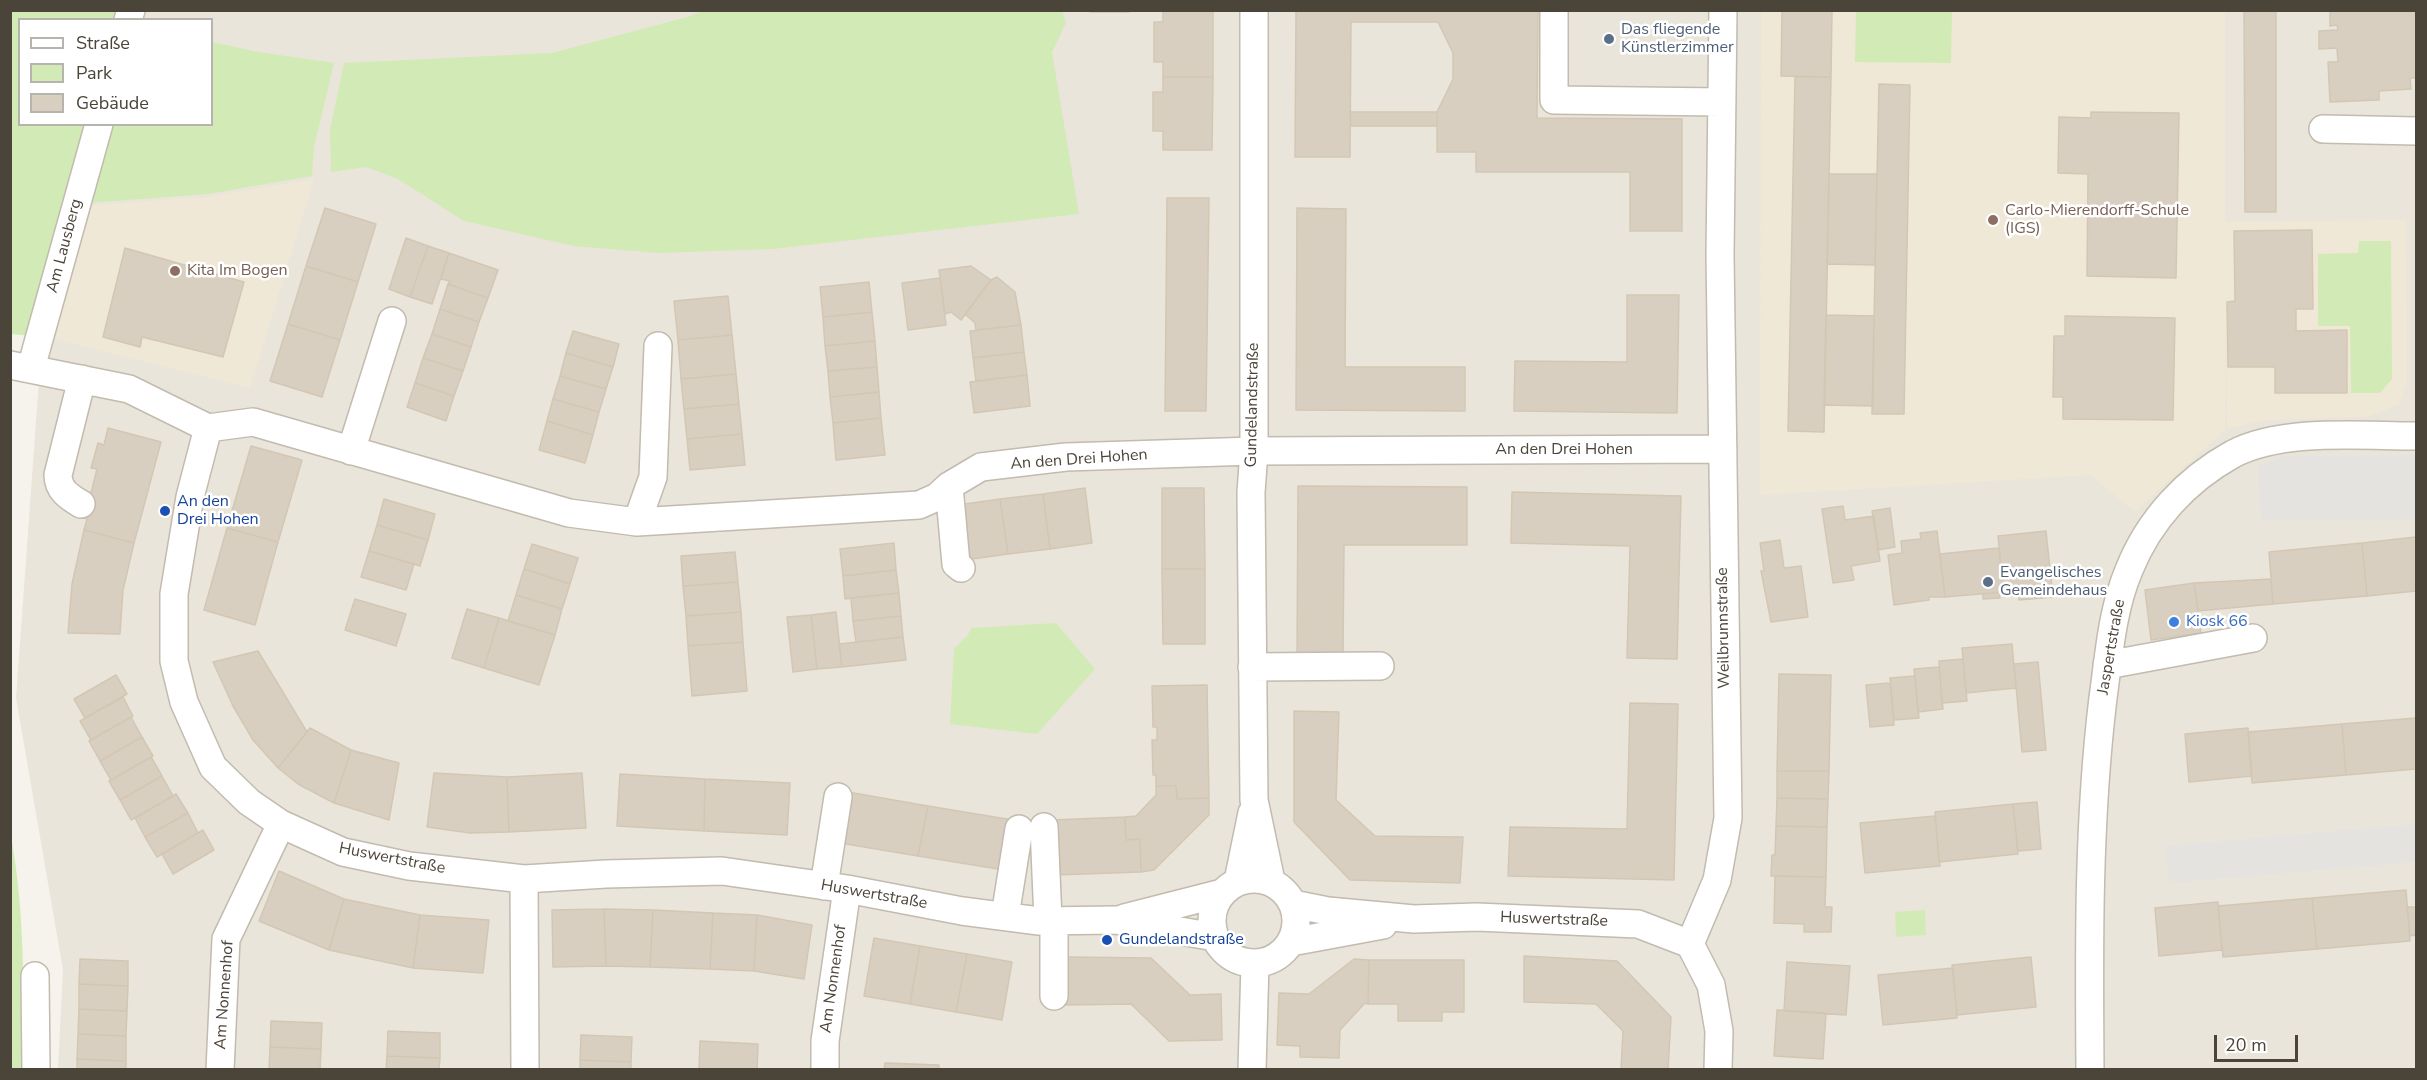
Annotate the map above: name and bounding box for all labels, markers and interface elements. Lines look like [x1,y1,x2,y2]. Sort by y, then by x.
legend [18,18,213,126]
place label: Das fliegende Künstlerzimmer [1621,20,1734,58]
text: Straße [76,31,130,55]
marker: Das fliegende Künstlerzimmer [1602,32,1616,46]
text: Park [76,61,112,85]
text: Gebäude [76,91,149,115]
street label: Am Lausberg [43,197,87,295]
place label: Carlo-Mierendorff-Schule (IGS) [2005,201,2189,239]
marker: Carlo-Mierendorff-Schule (IGS) [1986,213,2000,227]
place label: Kita Im Bogen [187,261,287,281]
marker: Kita Im Bogen [168,264,182,278]
street label: Gundelandstraße [1242,342,1264,468]
street label: An den Drei Hohen [1495,440,1633,460]
street label: An den Drei Hohen [1010,446,1148,474]
place label: An den Drei Hohen [177,492,259,530]
marker: An den Drei Hohen [158,504,172,518]
place label: Evangelisches Gemeindehaus [2000,563,2107,601]
street label: Weilbrunnstraße [1713,567,1735,689]
marker: Evangelisches Gemeindehaus [1981,575,1995,589]
street label: Jaspertstraße [2094,598,2130,696]
place label: Kiosk 66 [2186,612,2248,632]
marker: Kiosk 66 [2167,615,2181,629]
street label: Huswertstraße [337,839,447,879]
street label: Huswertstraße [819,876,929,914]
street label: Huswertstraße [1500,909,1608,931]
street label: Am Nonnenhof [817,924,851,1034]
place label: Gundelandstraße [1119,930,1244,950]
marker: Gundelandstraße [1100,933,1114,947]
street label: Am Nonnenhof [212,940,238,1050]
scale bar [2217,1023,2301,1061]
text: 20 m [2225,1033,2267,1057]

